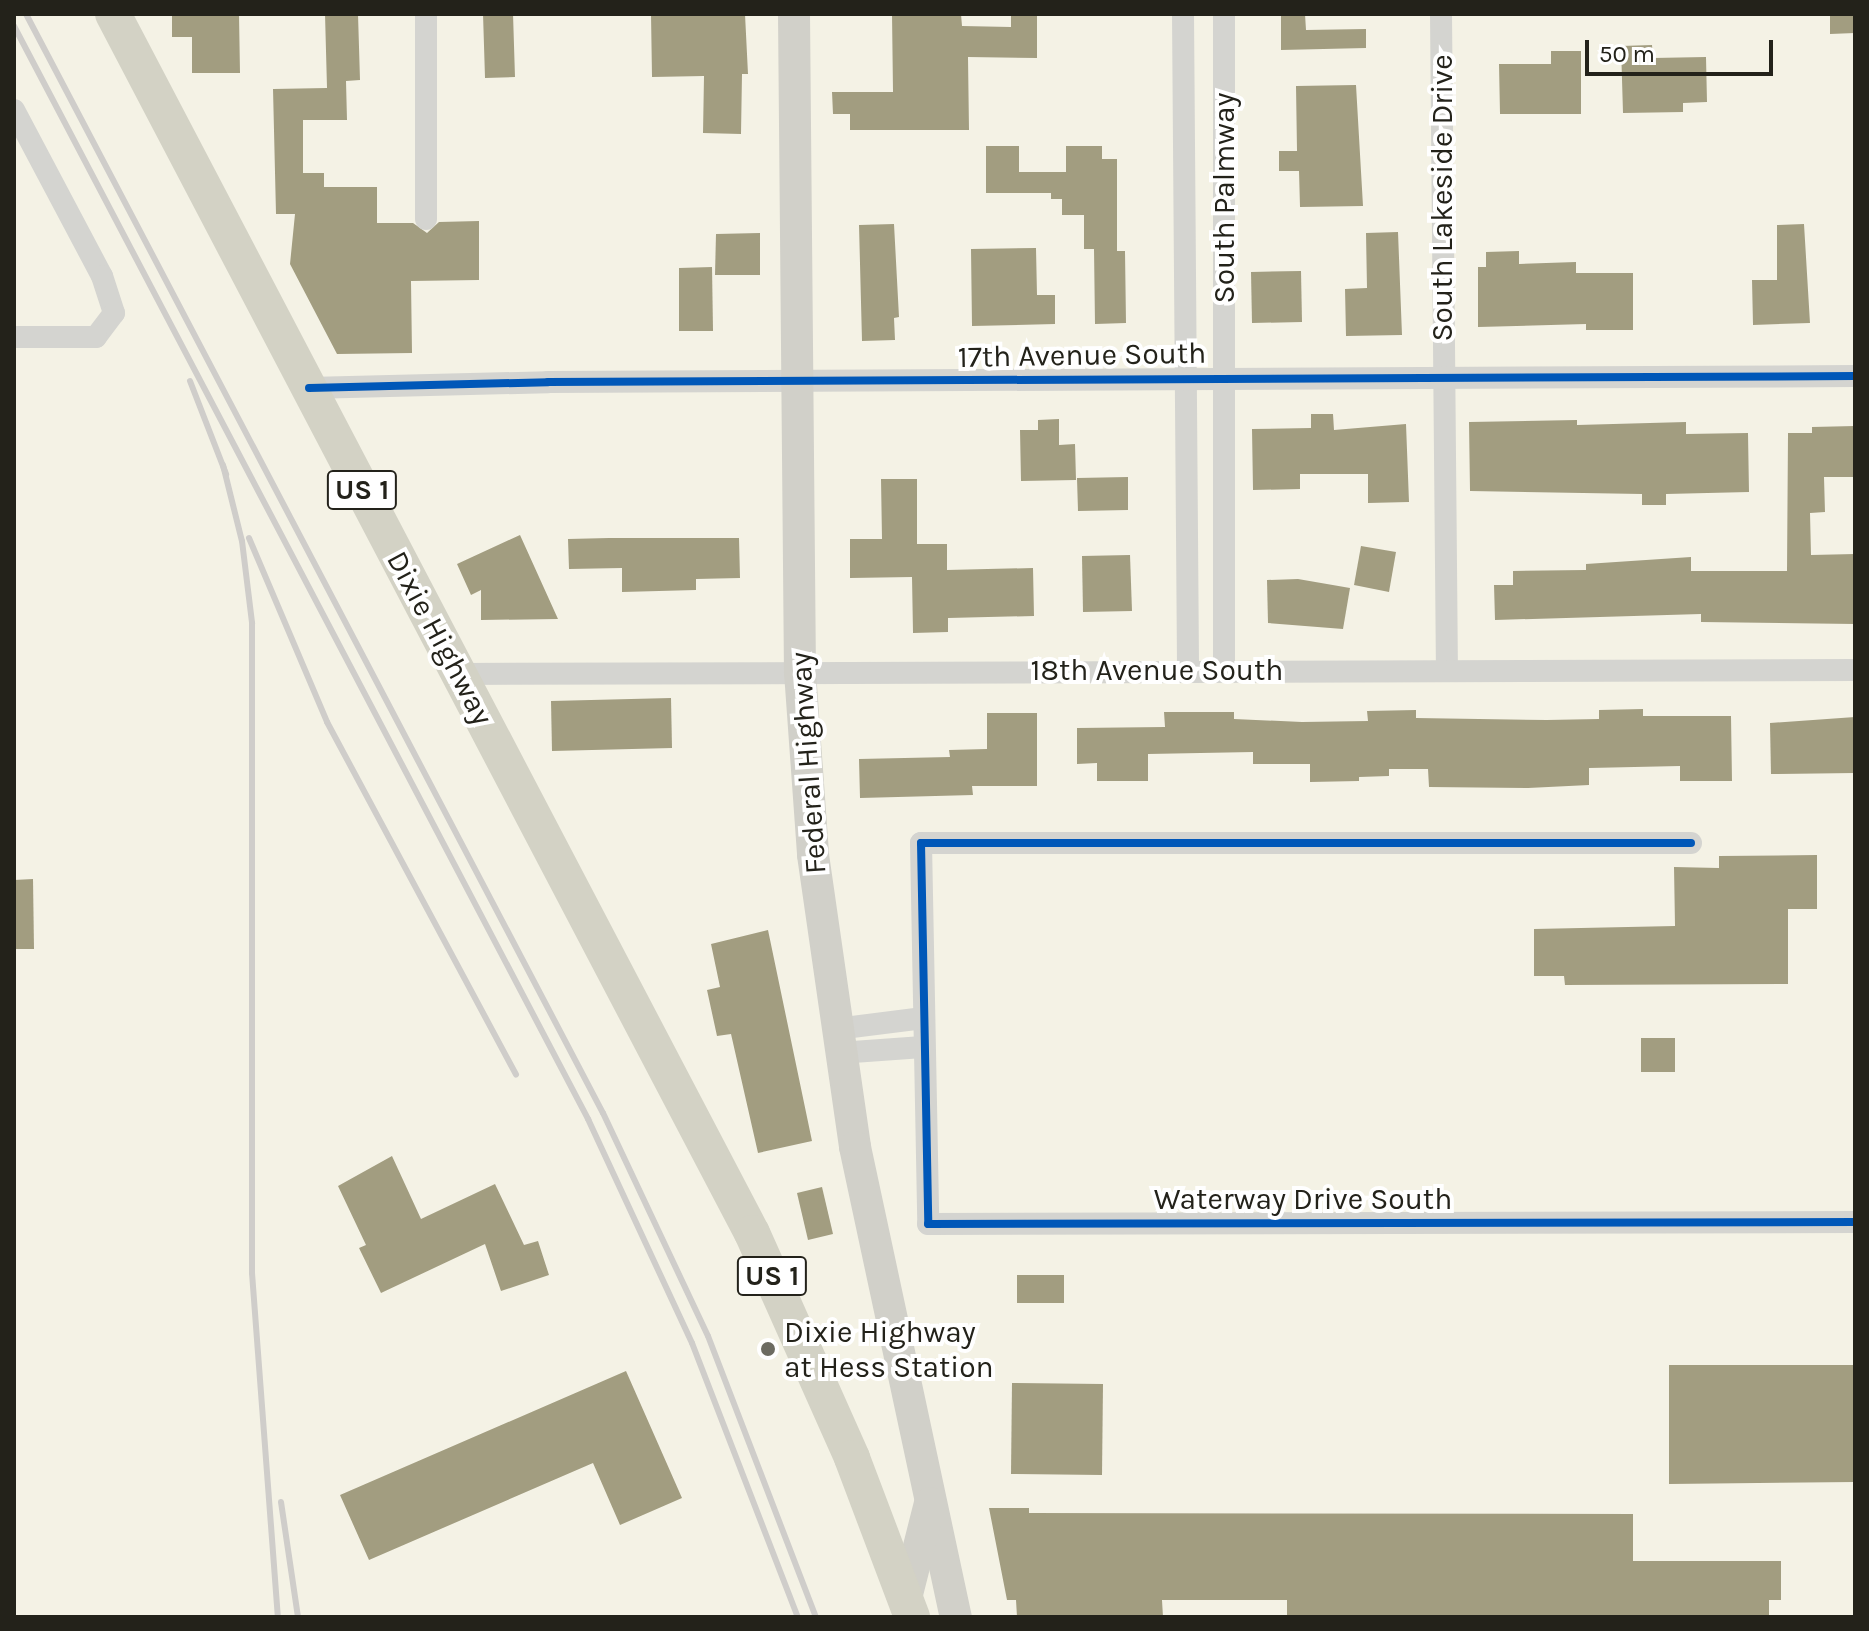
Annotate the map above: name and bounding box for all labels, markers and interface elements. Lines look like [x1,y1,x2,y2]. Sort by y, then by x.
scale bar [1589,24,1777,74]
text: 50 m [1599,40,1655,68]
street label: South Lakeside Drive [1424,54,1460,342]
street label: South Palmway [1206,92,1242,304]
street label: 17th Avenue South [957,335,1207,375]
road number: US 1 [326,466,398,514]
street label: Dixie Highway [379,545,501,731]
street label: Federal Highway [782,651,834,875]
street label: 18th Avenue South [1031,652,1283,688]
street label: Waterway Drive South [1154,1181,1452,1217]
road number: US 1 [736,1252,808,1300]
place label: Dixie Highway at Hess Station [784,1314,994,1384]
marker: Dixie Highway at Hess Station [759,1340,777,1358]

